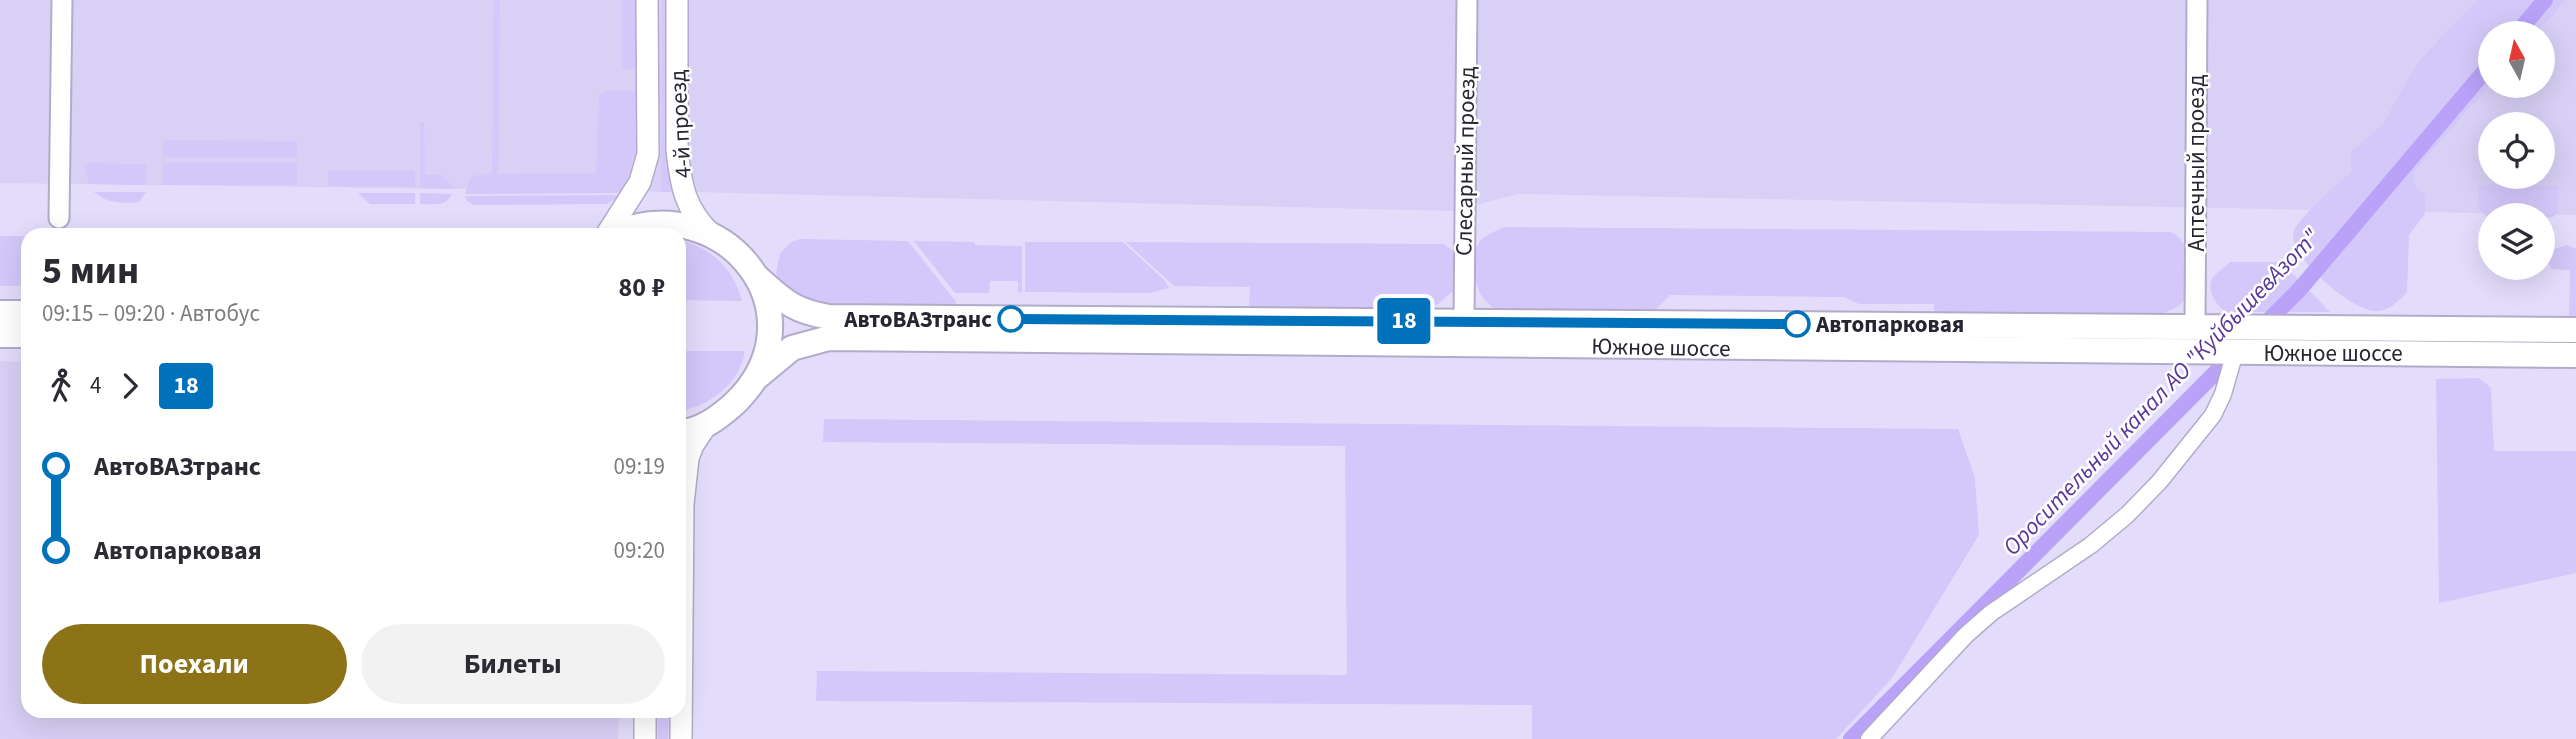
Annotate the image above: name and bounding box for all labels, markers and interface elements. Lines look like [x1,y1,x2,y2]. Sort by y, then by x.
north arrow [2478,21,2555,98]
map controls [2478,21,2555,280]
street label: Слесарный проезд [1447,66,1484,256]
street label: 4-й проезд [661,69,700,179]
street label: Аптечный проезд [2180,75,2213,251]
button: locate [2478,112,2555,189]
button: layers [2478,203,2555,280]
water label: Оросительный канал АО "КуйбышевАзот" [1995,221,2328,564]
text: 5 мин [42,244,139,298]
text: 80 ₽ [619,269,665,306]
text: 09:15 – 09:20 · Автобус [42,297,260,330]
line badge: 18 [1372,298,1436,344]
place label: АвтоВАЗтранс [843,303,992,336]
text: 18 [1391,303,1417,338]
marker: АвтоВАЗтранс [998,306,1024,332]
place label: Автопарковая [1815,308,1964,341]
marker: Автопарковая [1784,311,1810,337]
street label: Южное шоссе [1591,330,1731,365]
street label: Южное шоссе [2263,337,2403,370]
icon: walk [42,367,80,405]
icon: forward [111,367,149,405]
text: 18 [173,368,199,403]
text: 4 [90,369,101,402]
text: АвтоВАЗтранс [94,448,261,485]
text: 09:19 [614,450,665,483]
text: Автопарковая [94,532,262,569]
text: 09:20 [614,534,665,567]
button: Поехали [42,624,347,704]
button: Билеты [361,624,665,704]

